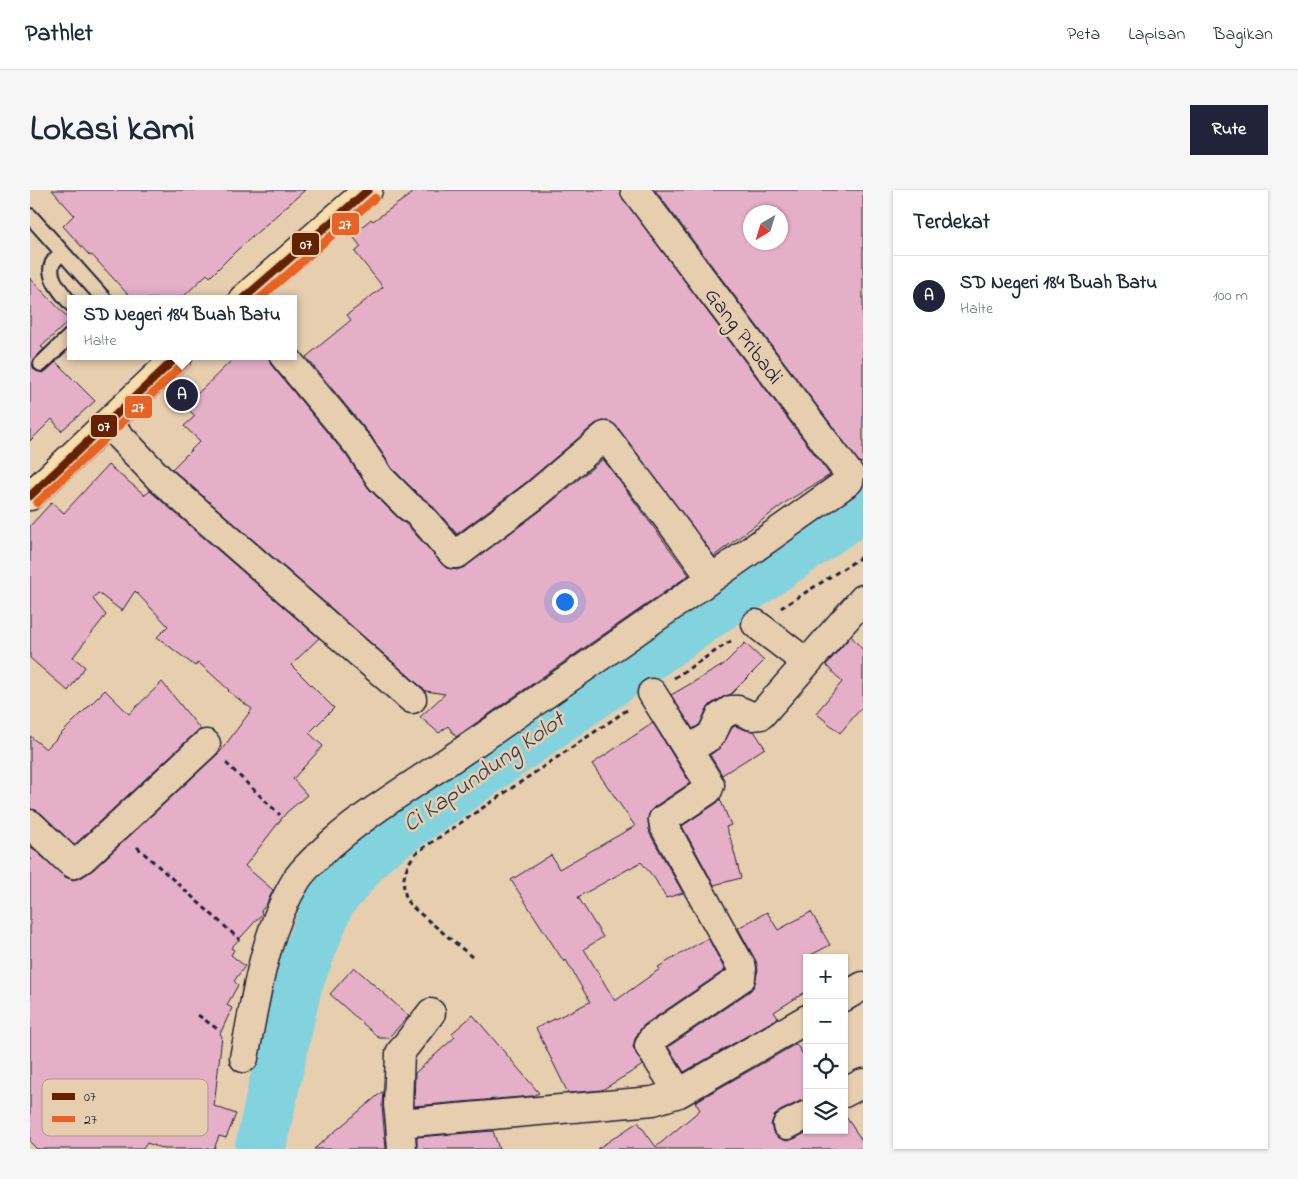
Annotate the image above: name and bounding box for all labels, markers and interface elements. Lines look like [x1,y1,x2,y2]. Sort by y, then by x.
text: Pathlet [25,17,93,52]
text: Peta [1067,22,1100,48]
text: Lapisan [1128,22,1185,48]
text: Bagikan [1213,22,1273,48]
text: Lokasi kami [30,105,195,156]
button: Rute [1190,105,1268,155]
north arrow [743,205,788,250]
text: Terdekat [913,208,990,238]
line badge: 27 [331,212,360,236]
text: 27 [338,215,352,236]
line badge: 07 [291,232,320,256]
text: 07 [299,235,312,256]
text: SD Negeri 184 Buah Batu [960,270,1157,297]
street label: Gang Pribadi [695,282,790,393]
text: A [924,284,934,308]
text: 100 m [1213,284,1248,308]
popup [67,295,297,360]
text: Halte [960,297,993,321]
text: SD Negeri 184 Buah Batu [84,302,280,329]
text: Halte [84,329,117,353]
pin: A [166,376,198,414]
line badge: 27 [124,395,153,419]
text: 27 [131,398,145,419]
line badge: 07 [90,414,118,438]
text: 07 [97,417,110,438]
your location [552,589,578,615]
water label: Ci Kapundung Kolot [396,703,574,842]
map controls [803,954,848,1134]
button: + [803,954,848,999]
button: − [803,999,848,1044]
button: locate [803,1044,848,1089]
legend [42,1079,208,1136]
text: 07 [84,1087,96,1108]
button: layers [803,1089,848,1134]
text: 27 [84,1110,97,1131]

